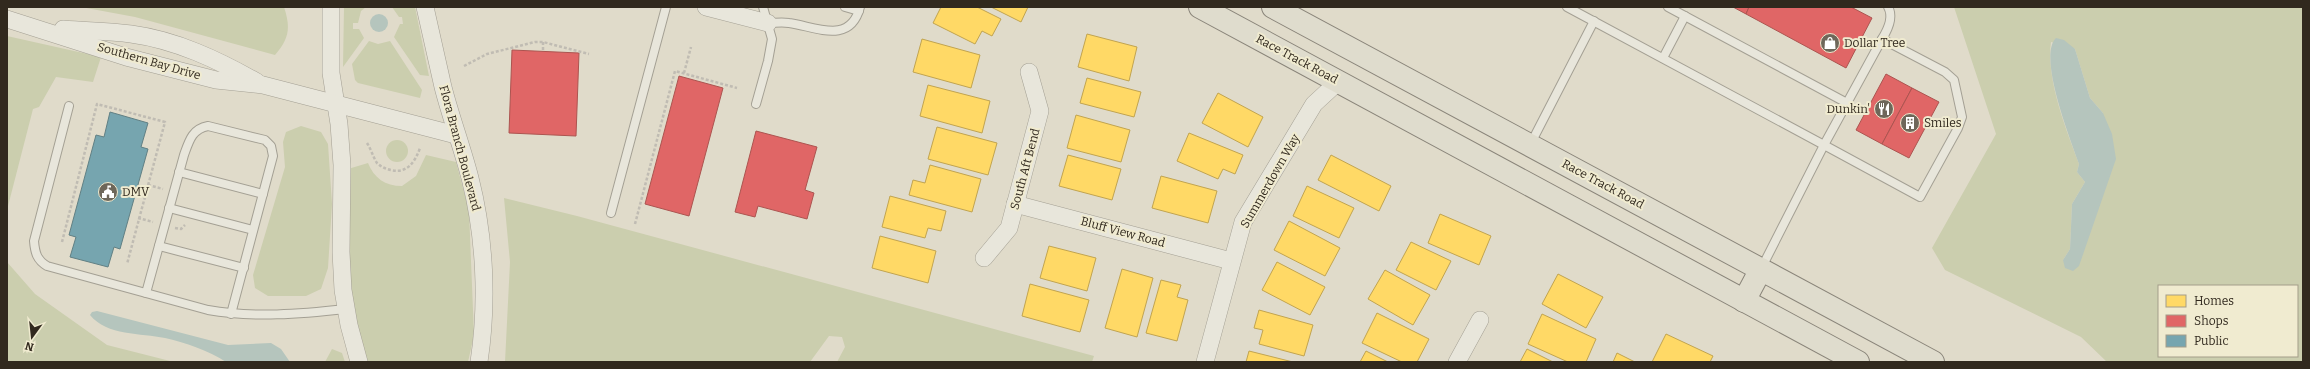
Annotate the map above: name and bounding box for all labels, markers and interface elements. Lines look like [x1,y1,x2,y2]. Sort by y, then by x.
street label: Race Track Road [1254,32,1340,86]
shop icon: Dollar Tree [1819,32,1841,54]
place label: Dollar Tree [1844,36,1905,50]
street label: Southern Bay Drive [96,40,202,82]
street label: Flora Branch Boulevard [436,84,484,212]
restaurant icon: Dunkin' [1873,98,1895,120]
place label: Dunkin' [1827,102,1870,116]
building icon: Smiles [1899,112,1921,134]
place label: Smiles [1924,116,1962,130]
street label: South Aft Bend [1007,127,1043,211]
street label: Summerdown Way [1237,131,1303,230]
street label: Race Track Road [1560,157,1646,211]
public building icon: DMV [97,181,119,203]
place label: DMV [122,185,150,199]
street label: Bluff View Road [1079,214,1167,250]
legend [2158,285,2298,357]
text: Homes [2194,294,2234,308]
text: Shops [2194,314,2229,328]
north arrow [12,317,52,357]
text: Public [2194,334,2229,348]
text: N [23,339,35,354]

